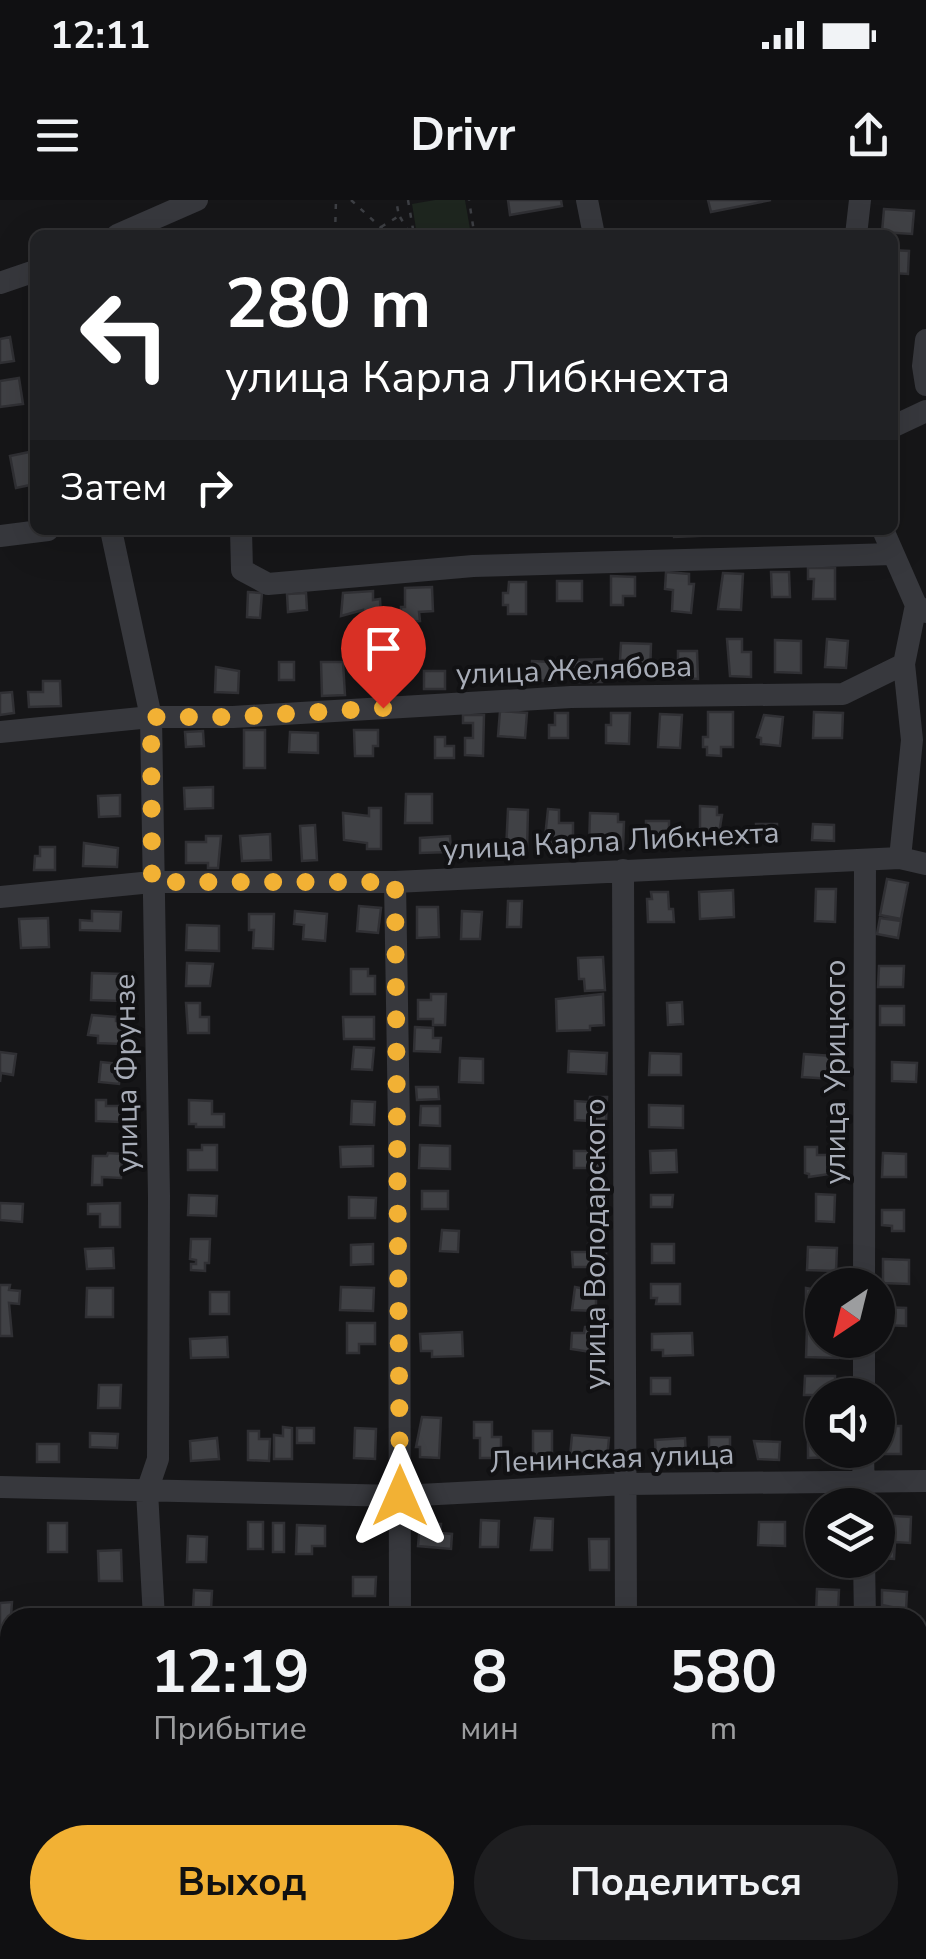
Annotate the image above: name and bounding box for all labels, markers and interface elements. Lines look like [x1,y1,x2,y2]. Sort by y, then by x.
text: 12:11 [50,10,151,61]
text: Drivr [411,105,515,166]
icon: menu [30,108,85,163]
icon: share [841,108,896,163]
text: 280 m [225,256,431,352]
icon: left [60,270,190,400]
text: улица Карла Либкнехта [225,347,731,408]
icon: right [187,460,242,515]
text: Затем [60,462,167,513]
pin [341,606,426,709]
icon: arrive [356,621,411,676]
street label: улица Желябова [455,646,693,695]
street label: улица Карла Либкнехта [442,812,780,871]
street label: улица Урицкого [815,959,856,1185]
street label: улица Фрунзе [104,973,149,1173]
street label: улица Володарского [575,1098,616,1390]
north arrow [805,1268,895,1358]
map controls [805,1268,895,1578]
button: sound [805,1378,895,1468]
street label: Ленинская улица [489,1434,735,1483]
position arrow [348,1444,452,1548]
button: layers [805,1488,895,1578]
text: 12:19 [151,1631,310,1713]
text: 8 [471,1631,507,1713]
text: 580 [669,1631,777,1713]
text: Прибытие [153,1707,307,1750]
text: мин [460,1707,519,1750]
text: m [710,1707,737,1750]
button: Выход [30,1825,454,1940]
button: Поделиться [474,1825,898,1940]

